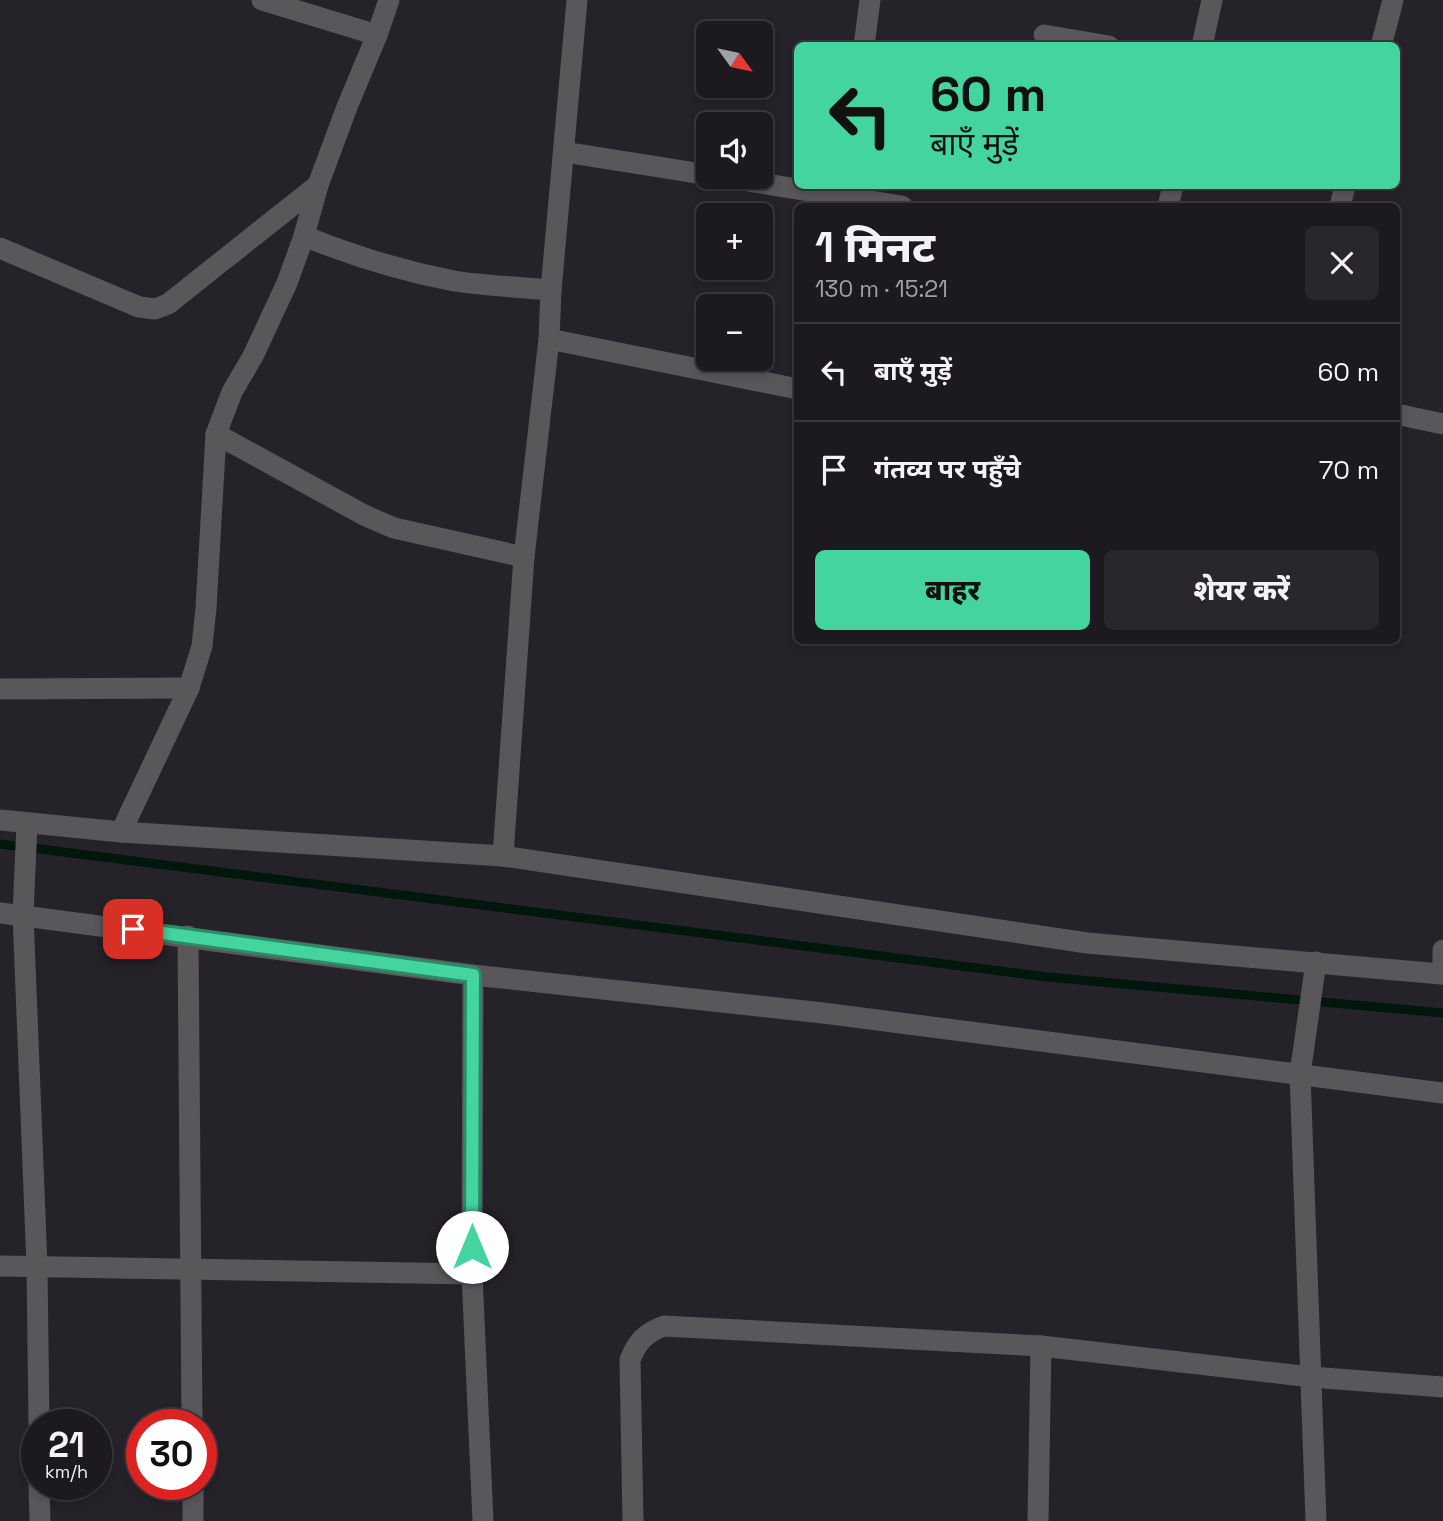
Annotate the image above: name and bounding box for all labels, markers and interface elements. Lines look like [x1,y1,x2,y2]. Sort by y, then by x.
north arrow [696,21,774,98]
map controls [696,21,773,371]
text: 60 m [930,63,1046,125]
icon: left [815,70,906,161]
button: sound [696,112,773,189]
text: बाएँ मुड़ें [930,124,1019,164]
button: + [696,203,773,280]
text: 1 मिनट [815,221,935,274]
button: close [1305,226,1379,300]
text: 130 m · 15:21 [815,274,948,304]
button: − [696,294,773,371]
icon: left [815,353,853,391]
text: बाएँ मुड़ें [874,354,952,388]
text: 60 m [1317,355,1379,389]
icon: arrive [815,451,853,489]
text: गंतव्य पर पहुँचे [874,452,1021,486]
text: 70 m [1319,453,1379,487]
button: बाहर [815,550,1090,630]
button: शेयर करें [1104,550,1379,630]
pin [103,899,163,959]
icon: arrive [114,910,152,948]
position arrow [435,1210,509,1284]
speed limit sign: 30 [126,1409,217,1500]
text: 21 [48,1423,85,1467]
text: km/h [45,1460,88,1483]

